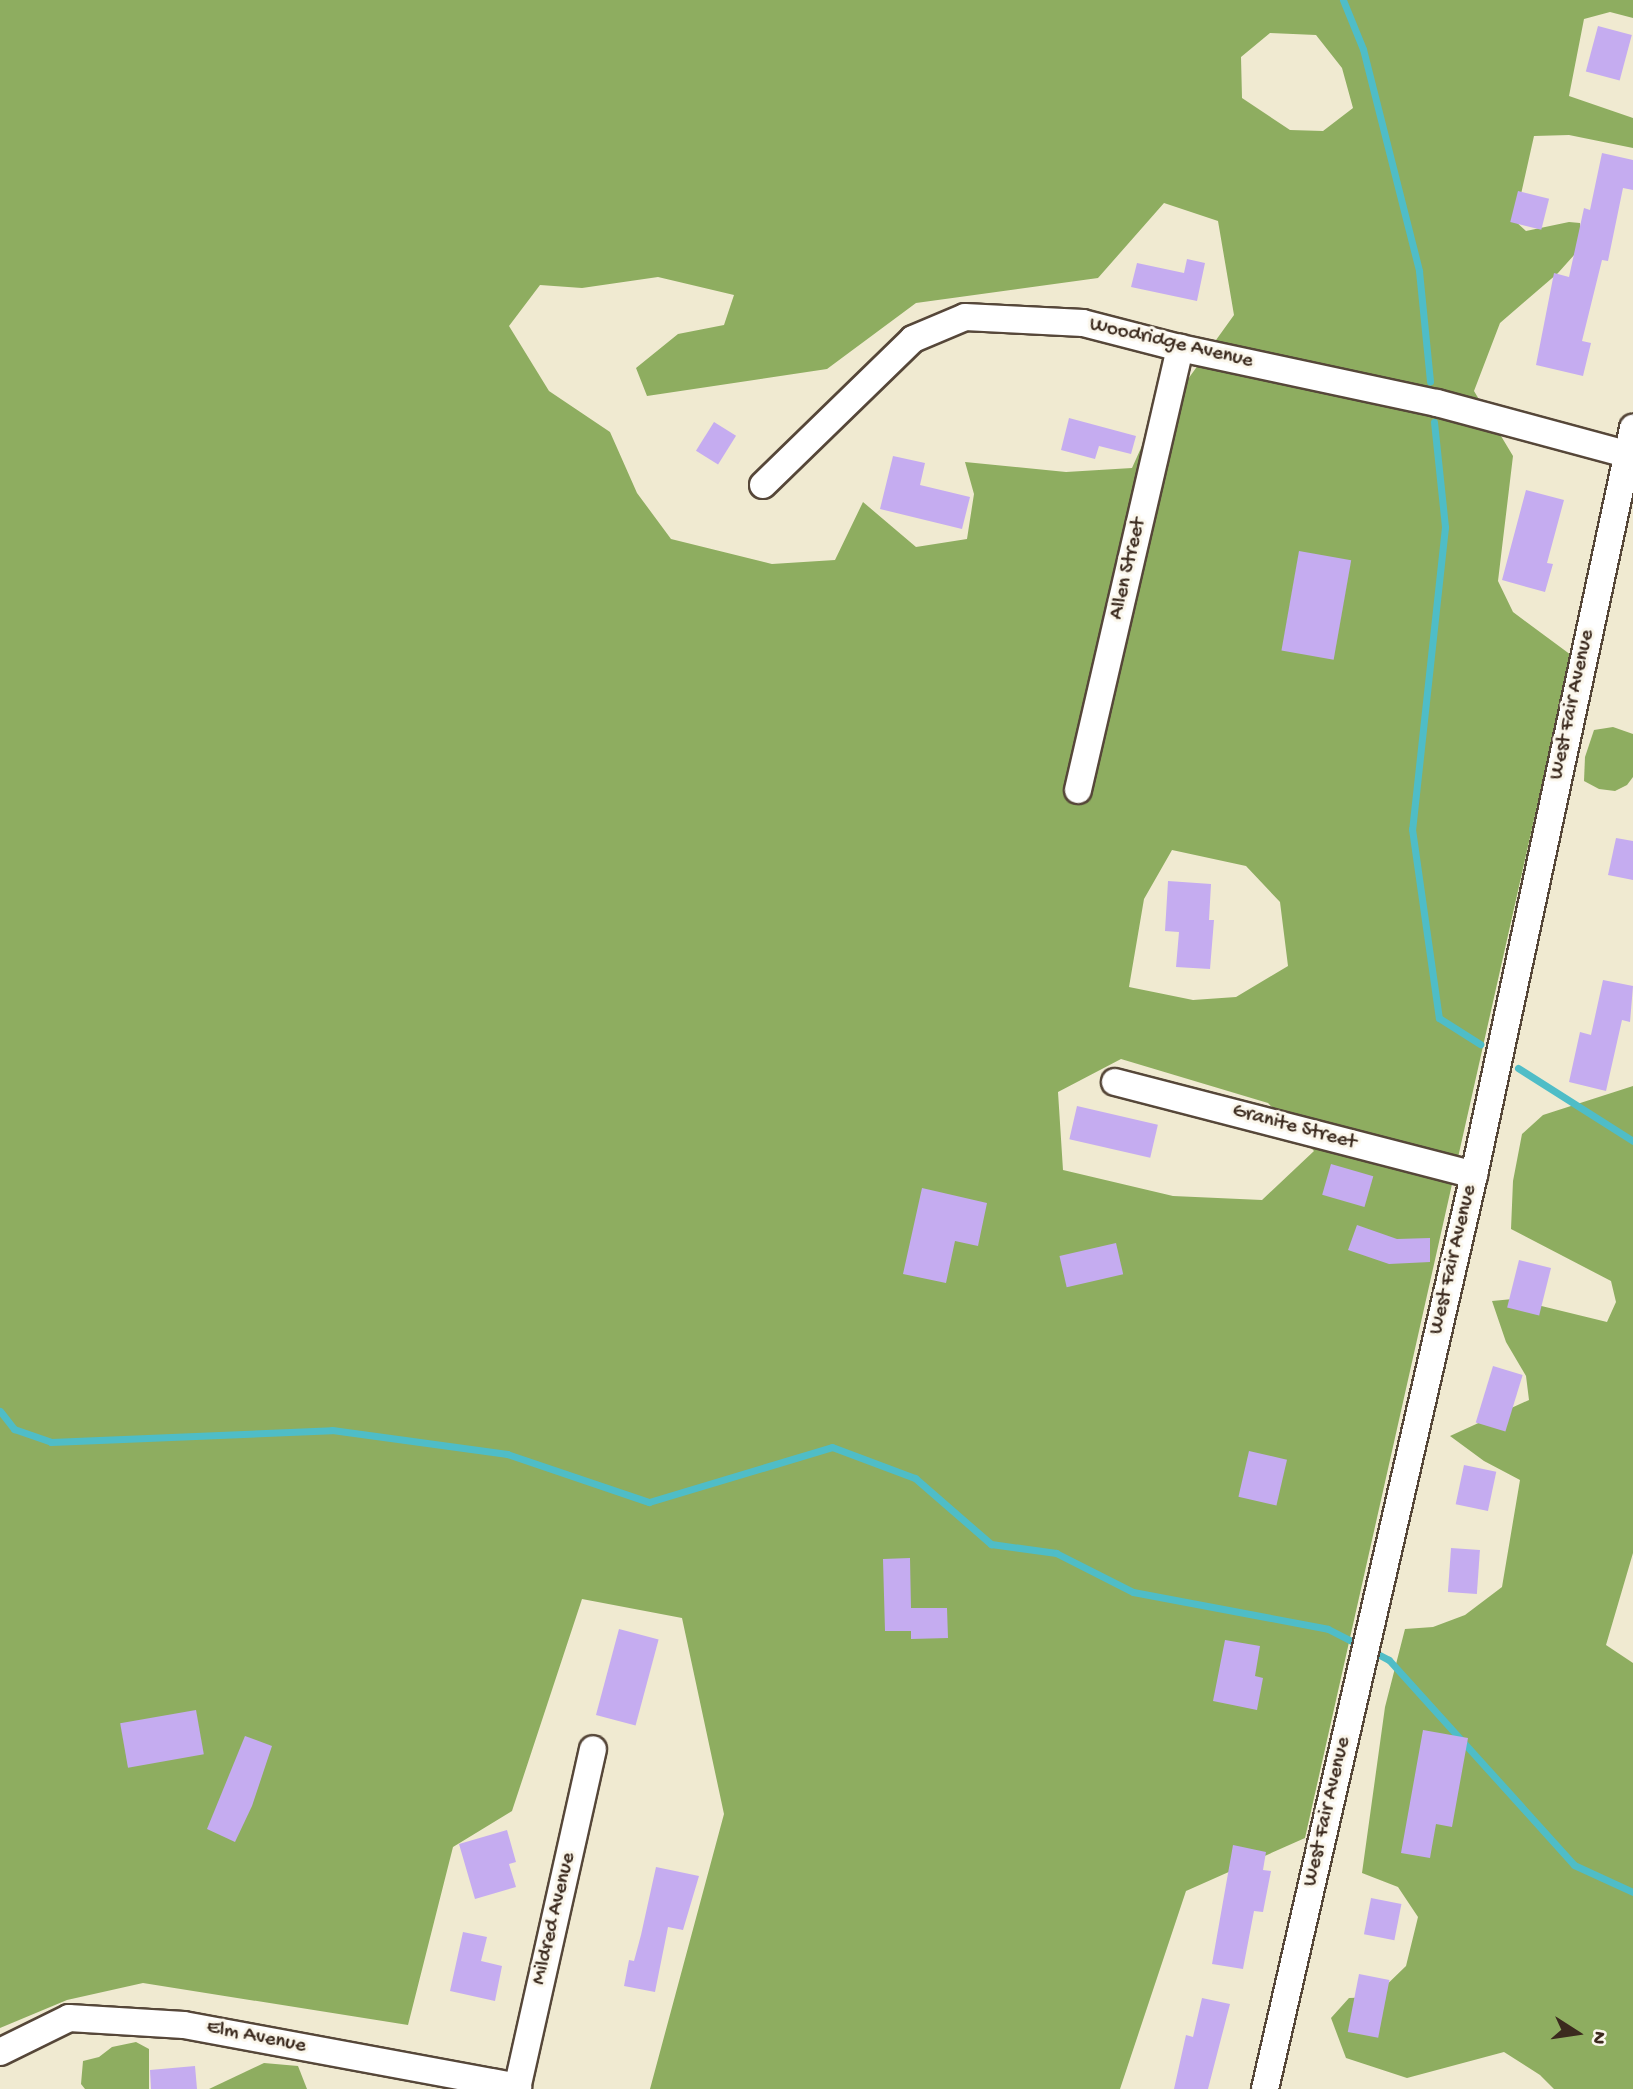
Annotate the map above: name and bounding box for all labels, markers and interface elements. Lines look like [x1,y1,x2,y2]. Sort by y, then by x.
street label: Woodridge Avenue [1087,313,1255,375]
street label: Allen Street [1105,516,1153,622]
street label: West Fair Avenue [1545,628,1601,782]
street label: Granite Street [1229,1099,1359,1157]
street label: West Fair Avenue [1425,1183,1483,1337]
street label: West Fair Avenue [1299,1735,1357,1889]
street label: Mildred Avenue [528,1851,582,1987]
north arrow [1542,1998,1612,2068]
street label: Elm Avenue [204,2016,308,2060]
text: N [1585,2029,1611,2046]

